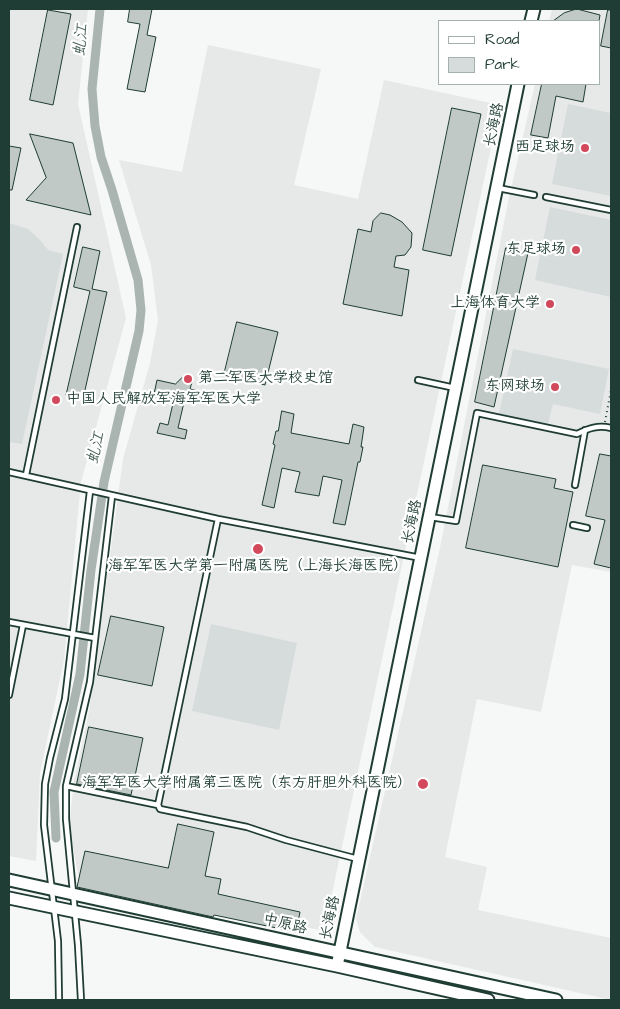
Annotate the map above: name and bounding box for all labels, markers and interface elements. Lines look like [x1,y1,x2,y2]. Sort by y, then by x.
legend [438,20,600,85]
water label: 虬江 [71,23,93,57]
text: Road [485,29,519,50]
text: Park [485,54,520,75]
street label: 长海路 [482,101,508,149]
place label: 西足球场 [515,139,575,157]
marker: 西足球场 [579,142,591,154]
place label: 东足球场 [506,241,566,259]
marker: 东足球场 [570,244,582,256]
place label: 上海体育大学 [450,295,540,313]
marker: 上海体育大学 [544,298,556,310]
place label: 第二军医大学校史馆 [198,370,333,388]
marker: 第二军医大学校史馆 [182,373,194,385]
place label: 东网球场 [485,378,545,396]
marker: 东网球场 [549,381,561,393]
place label: 中国人民解放军海军军医大学 [66,391,261,409]
marker: 中国人民解放军海军军医大学 [50,394,62,406]
water label: 虬江 [84,430,110,466]
street label: 长海路 [400,498,426,546]
marker: 海军军医大学第一附属医院（上海长海医院） [251,542,265,556]
place label: 海军军医大学第一附属医院（上海长海医院） [108,558,408,576]
place label: 海军军医大学附属第三医院（东方肝胆外科医院） [82,775,412,793]
marker: 海军军医大学附属第三医院（东方肝胆外科医院） [416,777,430,791]
street label: 长海路 [318,894,344,942]
street label: 中原路 [261,911,309,939]

